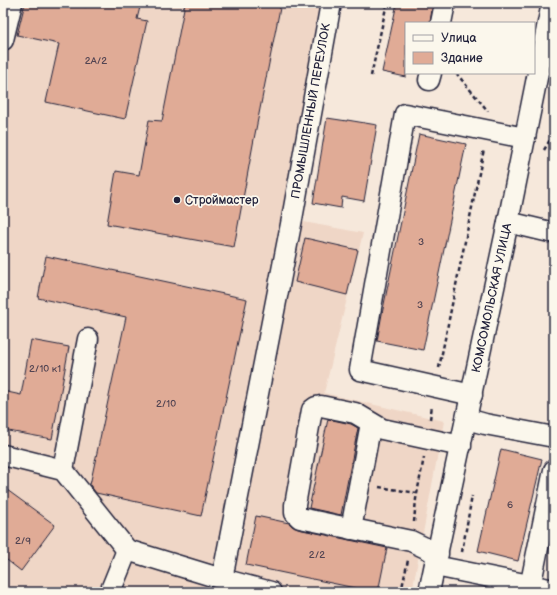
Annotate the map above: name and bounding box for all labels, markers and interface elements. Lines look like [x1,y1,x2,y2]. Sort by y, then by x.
street label: ПРОМЫШЛЕННЫЙ ПЕРЕУЛОК [288,22,334,200]
legend [405,22,535,74]
text: Улица [441,31,477,46]
text: Здание [441,51,483,66]
house number: 2А/2 [85,55,107,67]
place label: Строймастер [185,193,259,208]
marker: Строймастер [172,195,182,205]
street label: КОМСОМОЛЬСКАЯ УЛИЦА [469,221,515,374]
house number: 3 [418,236,424,248]
house number: 3 [417,299,423,311]
house number: 2/10 к1 [29,363,61,375]
house number: 2/10 [156,398,176,410]
house number: 6 [507,499,513,511]
house number: 2/9 [15,535,31,547]
house number: 2/2 [309,549,325,561]

